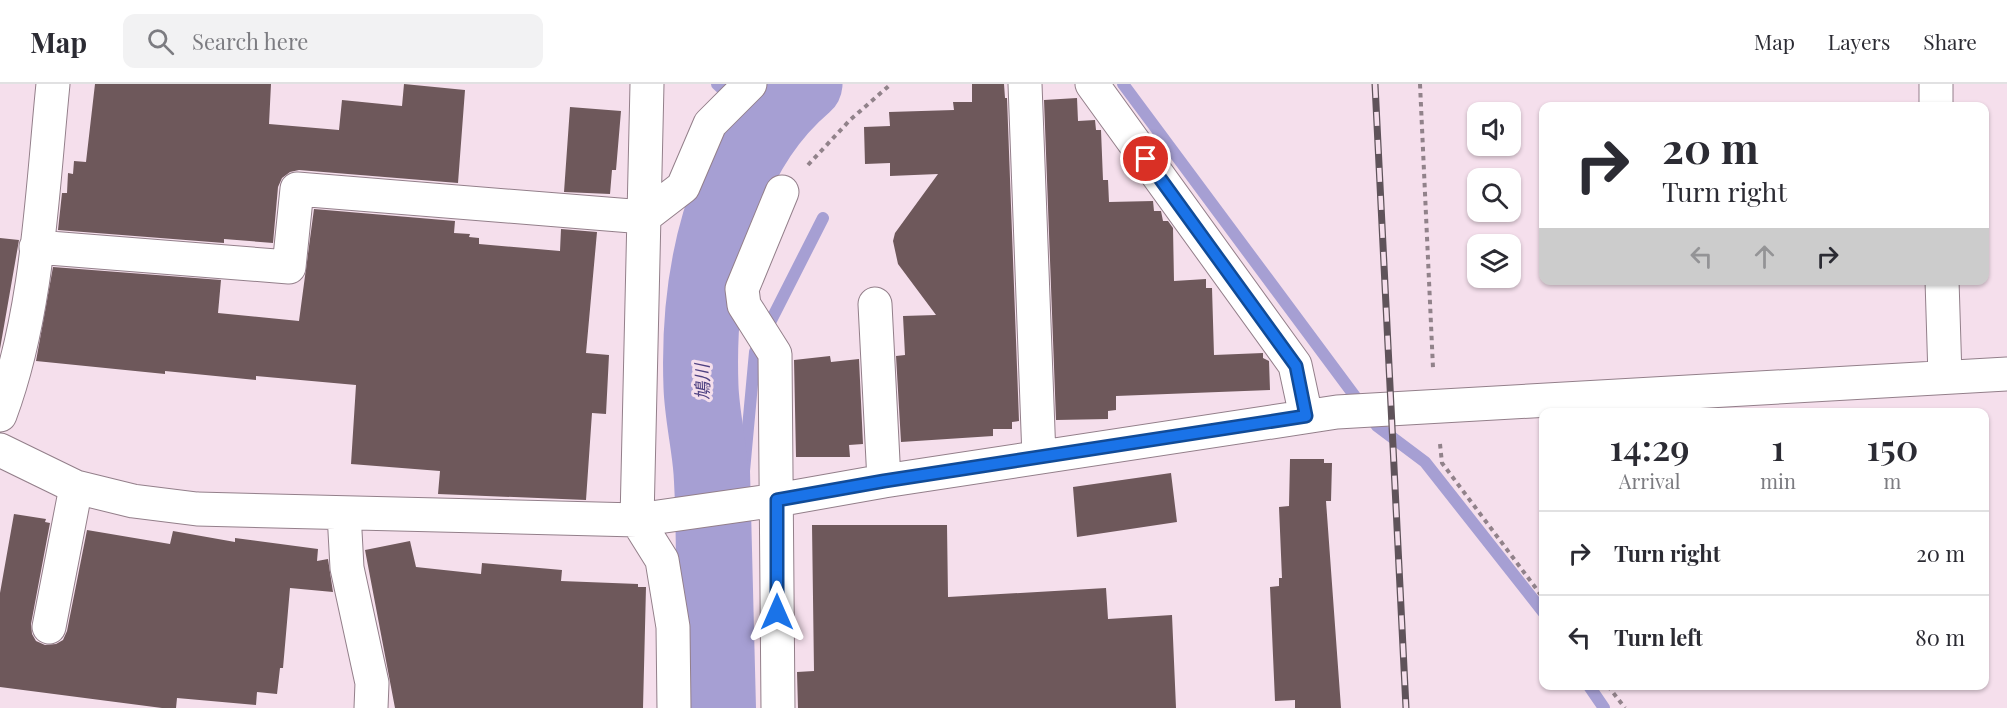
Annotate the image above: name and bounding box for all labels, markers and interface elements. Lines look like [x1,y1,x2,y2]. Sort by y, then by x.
search box [123,14,543,68]
text: Map [30,23,87,60]
icon: search [144,25,177,58]
text: Search here [192,26,308,56]
text: Map [1754,27,1795,55]
text: Layers [1828,27,1890,55]
text: Share [1923,27,1977,55]
map controls [1467,102,1521,288]
button: sound [1467,102,1521,156]
text: 20 m [1662,119,1759,175]
icon: right [1563,126,1641,204]
pin [1120,133,1171,184]
icon: arrive [1129,142,1162,175]
button: search [1467,168,1521,222]
text: Turn right [1662,173,1787,209]
button: layers [1467,234,1521,288]
icon: left [1685,240,1718,273]
icon: ahead [1748,240,1781,273]
icon: right [1811,240,1844,273]
water label: 鳩川 [689,362,715,400]
text: 14:29 [1610,422,1690,470]
text: 1 [1771,422,1785,470]
text: 150 [1866,422,1918,470]
text: Arrival [1619,467,1680,494]
text: min [1760,467,1796,494]
text: m [1884,467,1901,494]
icon: right [1563,537,1596,570]
text: Turn right [1614,538,1720,568]
text: 20 m [1916,538,1965,568]
position arrow [745,580,809,644]
icon: left [1563,621,1596,654]
text: Turn left [1614,622,1703,652]
text: 80 m [1915,622,1965,652]

